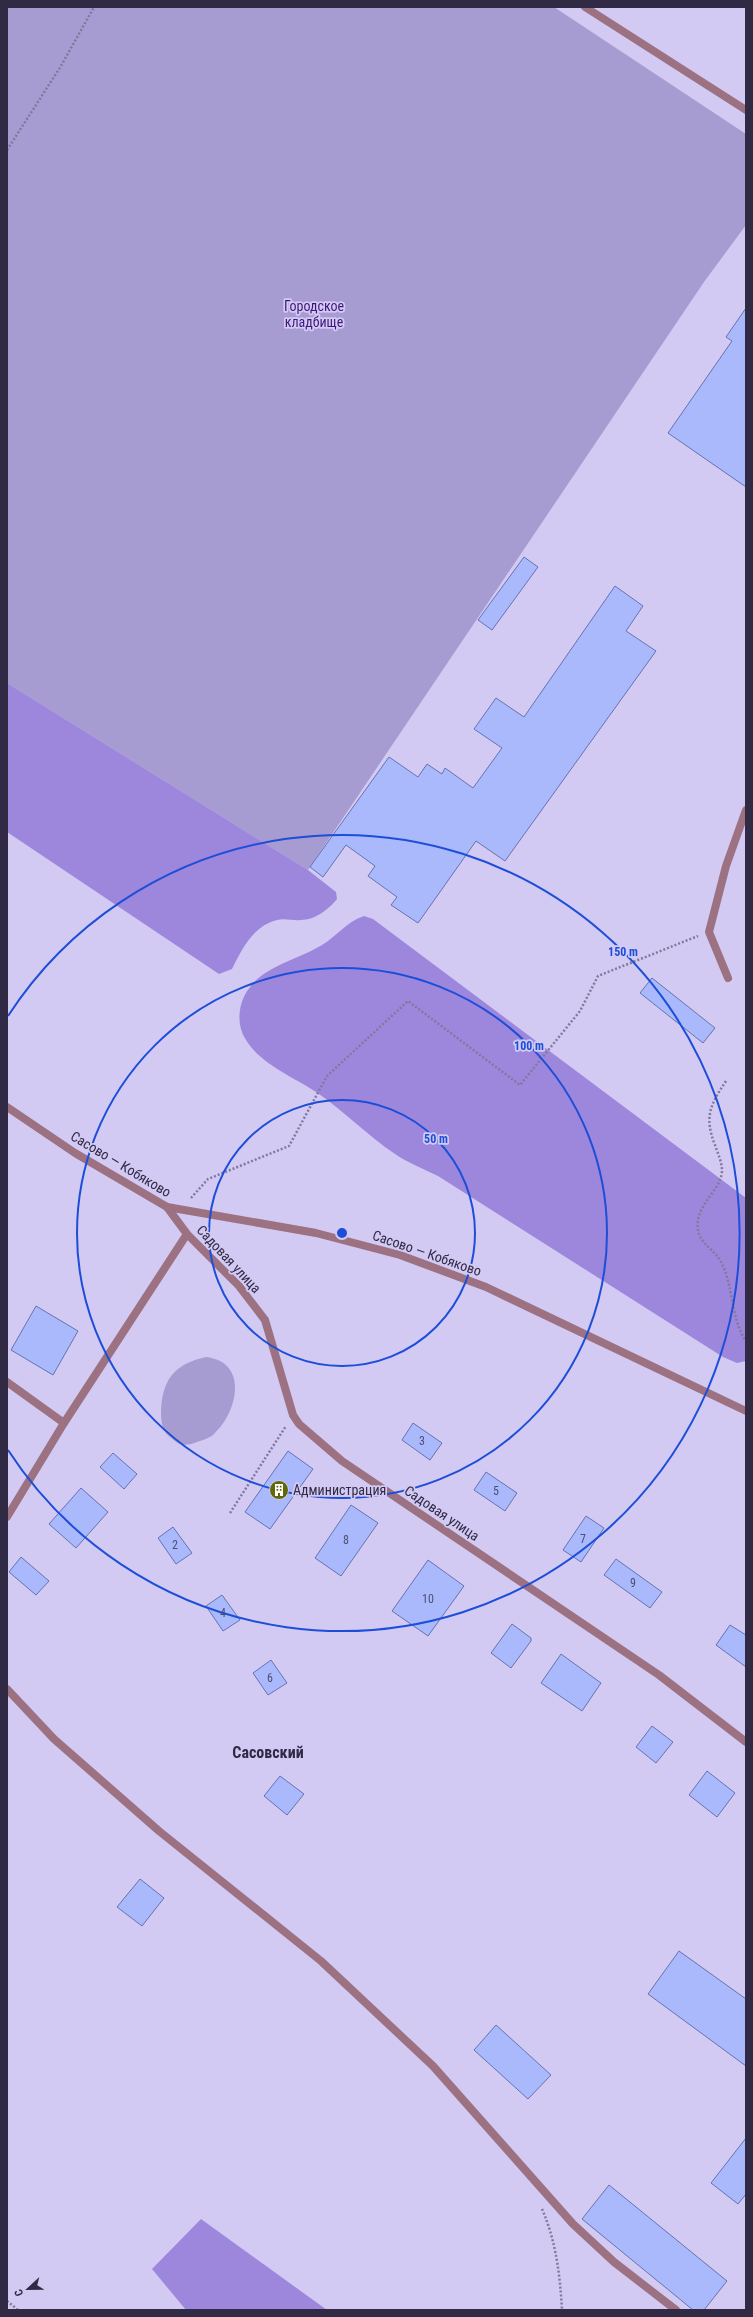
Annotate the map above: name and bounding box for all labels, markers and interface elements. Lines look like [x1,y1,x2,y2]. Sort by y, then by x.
park label: Городское кладбище [284,298,345,330]
text: 150 m [608,945,638,959]
text: 100 m [514,1039,544,1053]
street label: Сасово — Кобяково [68,1128,174,1200]
text: 50 m [424,1132,448,1146]
street label: Садовая улица [194,1222,264,1296]
centre of rings [335,1226,349,1240]
street label: Сасово — Кобяково [370,1227,484,1279]
house number: 3 [419,1434,425,1448]
building icon: Администрация [268,1479,290,1501]
place label: Администрация [293,1482,386,1498]
street label: Садовая улица [402,1482,482,1544]
house number: 5 [493,1484,499,1498]
house number: 7 [580,1532,586,1546]
house number: 8 [343,1533,349,1547]
house number: 2 [172,1538,178,1552]
house number: 9 [630,1576,636,1590]
house number: 10 [422,1592,434,1606]
house number: 4 [220,1606,226,1620]
house number: 6 [267,1671,273,1685]
district label: Сасовский [232,1743,304,1762]
north arrow [8,2269,48,2309]
text: С [12,2287,26,2298]

